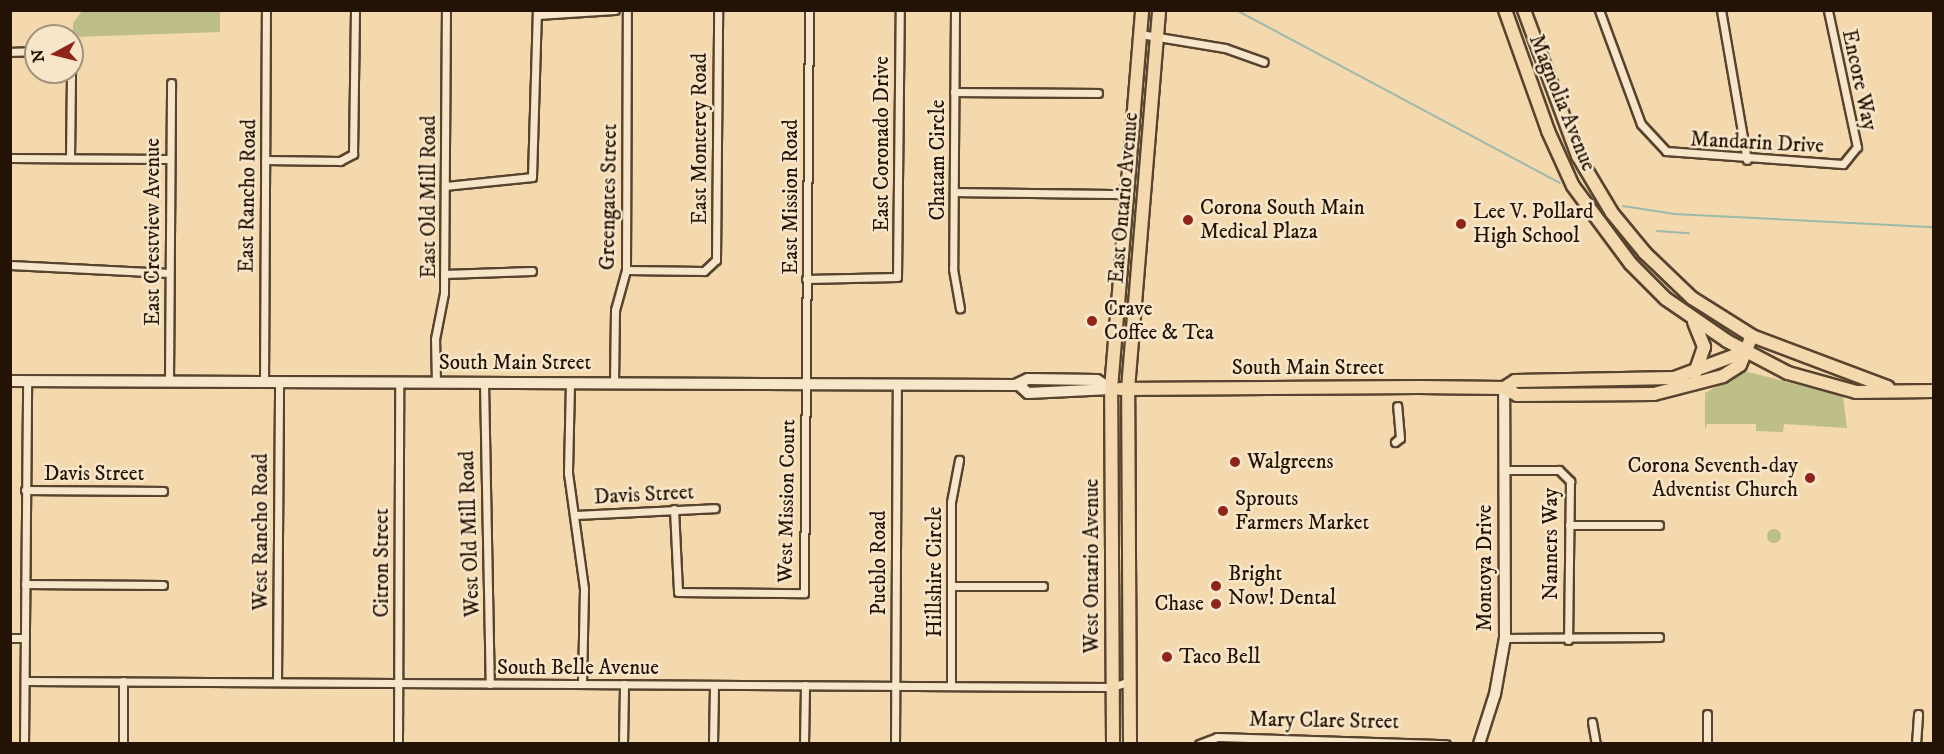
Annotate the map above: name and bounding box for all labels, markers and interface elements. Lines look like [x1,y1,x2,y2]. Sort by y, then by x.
north arrow [24,24,84,84]
street label: Encore Way [1836,27,1882,133]
street label: Magnolia Avenue [1523,31,1601,175]
text: N [27,48,49,64]
street label: East Monterey Road [687,53,713,225]
street label: East Coronado Drive [869,56,895,232]
street label: Chatam Circle [925,100,951,220]
street label: East Ontario Avenue [1104,111,1144,285]
street label: East Old Mill Road [416,115,442,279]
street label: East Rancho Road [234,119,262,273]
street label: East Mission Road [778,119,804,275]
street label: Greengates Street [595,123,623,271]
street label: Mandarin Drive [1689,127,1825,159]
street label: East Crestview Avenue [140,138,166,326]
place label: Corona South Main Medical Plaza [1200,195,1365,245]
place label: Lee V. Pollard High School [1473,199,1593,249]
marker: Corona South Main Medical Plaza [1181,213,1195,227]
marker: Lee V. Pollard High School [1454,217,1468,231]
place label: Crave Coffee & Tea [1104,296,1214,346]
marker: Crave Coffee & Tea [1085,314,1099,328]
street label: South Main Street [439,350,591,376]
street label: South Main Street [1232,355,1384,381]
street label: West Mission Court [773,419,801,583]
place label: Walgreens [1247,449,1334,475]
street label: West Old Mill Road [455,450,485,618]
street label: West Rancho Road [248,453,274,611]
place label: Corona Seventh-day Adventist Church [1628,453,1798,503]
marker: Walgreens [1228,455,1242,469]
street label: Davis Street [44,461,144,487]
marker: Corona Seventh-day Adventist Church [1803,471,1817,485]
street label: West Ontario Avenue [1079,478,1105,654]
street label: Davis Street [593,480,695,510]
place label: Sprouts Farmers Market [1235,486,1369,536]
street label: Nanners Way [1538,488,1564,600]
marker: Sprouts Farmers Market [1216,504,1230,518]
street label: Montoya Drive [1472,504,1498,632]
street label: Hillshire Circle [922,506,948,638]
street label: Citron Street [369,508,395,618]
street label: Pueblo Road [866,510,892,616]
place label: Bright Now! Dental [1228,561,1336,611]
marker: Bright Now! Dental [1209,579,1223,593]
place label: Chase [1154,591,1204,617]
marker: Chase [1209,597,1223,611]
place label: Taco Bell [1179,644,1260,670]
marker: Taco Bell [1160,650,1174,664]
street label: South Belle Avenue [497,655,659,681]
street label: Mary Clare Street [1249,707,1399,735]

